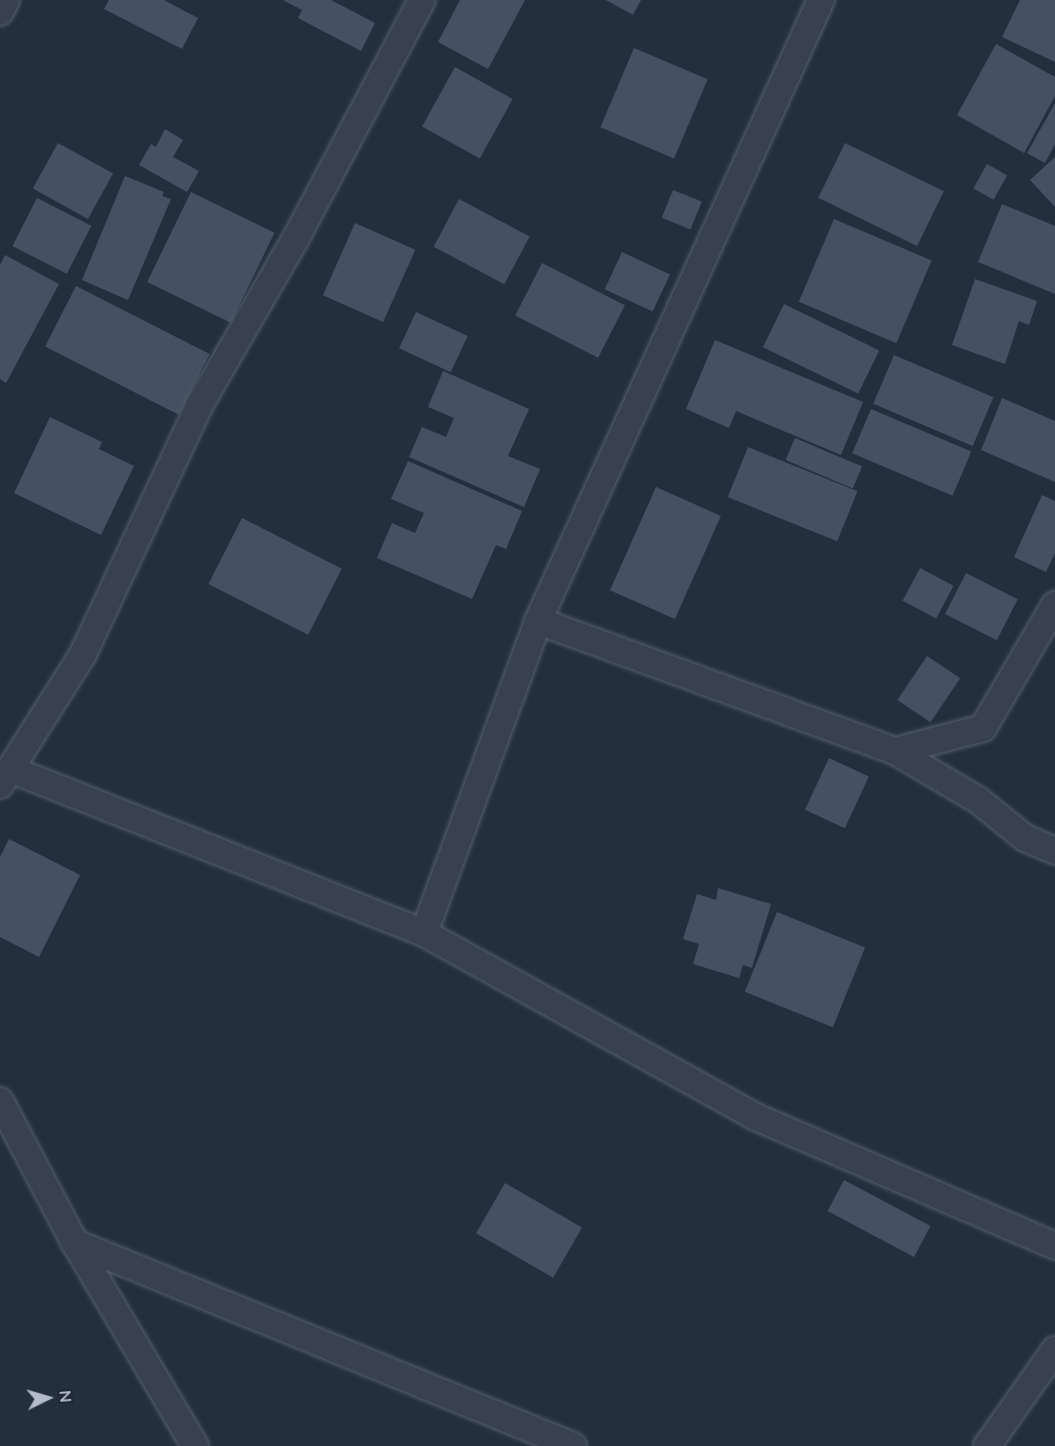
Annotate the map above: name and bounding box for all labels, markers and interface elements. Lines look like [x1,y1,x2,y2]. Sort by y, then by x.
north arrow [18,1368,78,1428]
text: N [56,1389,76,1403]

